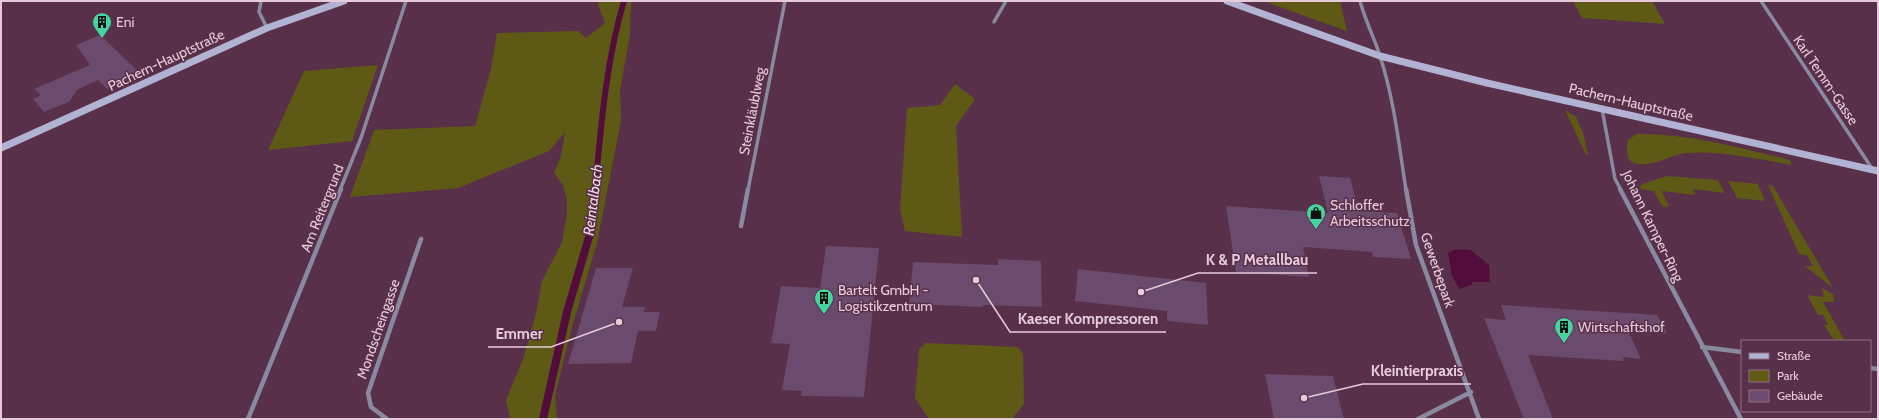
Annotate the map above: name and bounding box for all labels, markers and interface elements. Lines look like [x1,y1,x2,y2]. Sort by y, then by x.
building icon: Eni [91,11,113,39]
place label: Eni [116,13,134,31]
street label: Pachern-Hauptstraße [105,25,227,95]
street label: Karl Temm-Gasse [1789,32,1863,128]
street label: Steinkläublweg [735,64,770,157]
street label: Pachern-Hauptstraße [1567,79,1695,125]
street label: Am Reitergrund [296,162,348,254]
water label: Reintalbach [580,163,606,237]
street label: Johann Kamper-Ring [1618,166,1688,286]
place label: Schloffer Arbeitsschutz [1330,196,1410,230]
shop icon: Schloffer Arbeitsschutz [1305,202,1327,230]
street label: Gewerbepark [1417,230,1459,311]
callout: K & P Metallbau [1198,246,1317,273]
text: K & P Metallbau [1206,251,1308,269]
street label: Mondscheingasse [352,277,404,381]
place label: Bartelt GmbH - Logistikzentrum [838,281,933,315]
building icon: Bartelt GmbH - Logistikzentrum [813,287,835,315]
callout: Kaeser Kompressoren [1010,305,1166,332]
text: Kaeser Kompressoren [1018,310,1158,328]
building icon: Wirtschaftshof [1553,316,1575,344]
place label: Wirtschaftshof [1578,318,1665,336]
callout: Emmer [488,320,551,347]
text: Emmer [495,325,543,343]
legend [1741,340,1871,412]
text: Straße [1777,348,1810,363]
callout: Kleintierpraxis [1363,357,1471,384]
text: Kleintierpraxis [1371,362,1463,380]
text: Park [1777,368,1799,383]
text: Gebäude [1777,388,1823,403]

